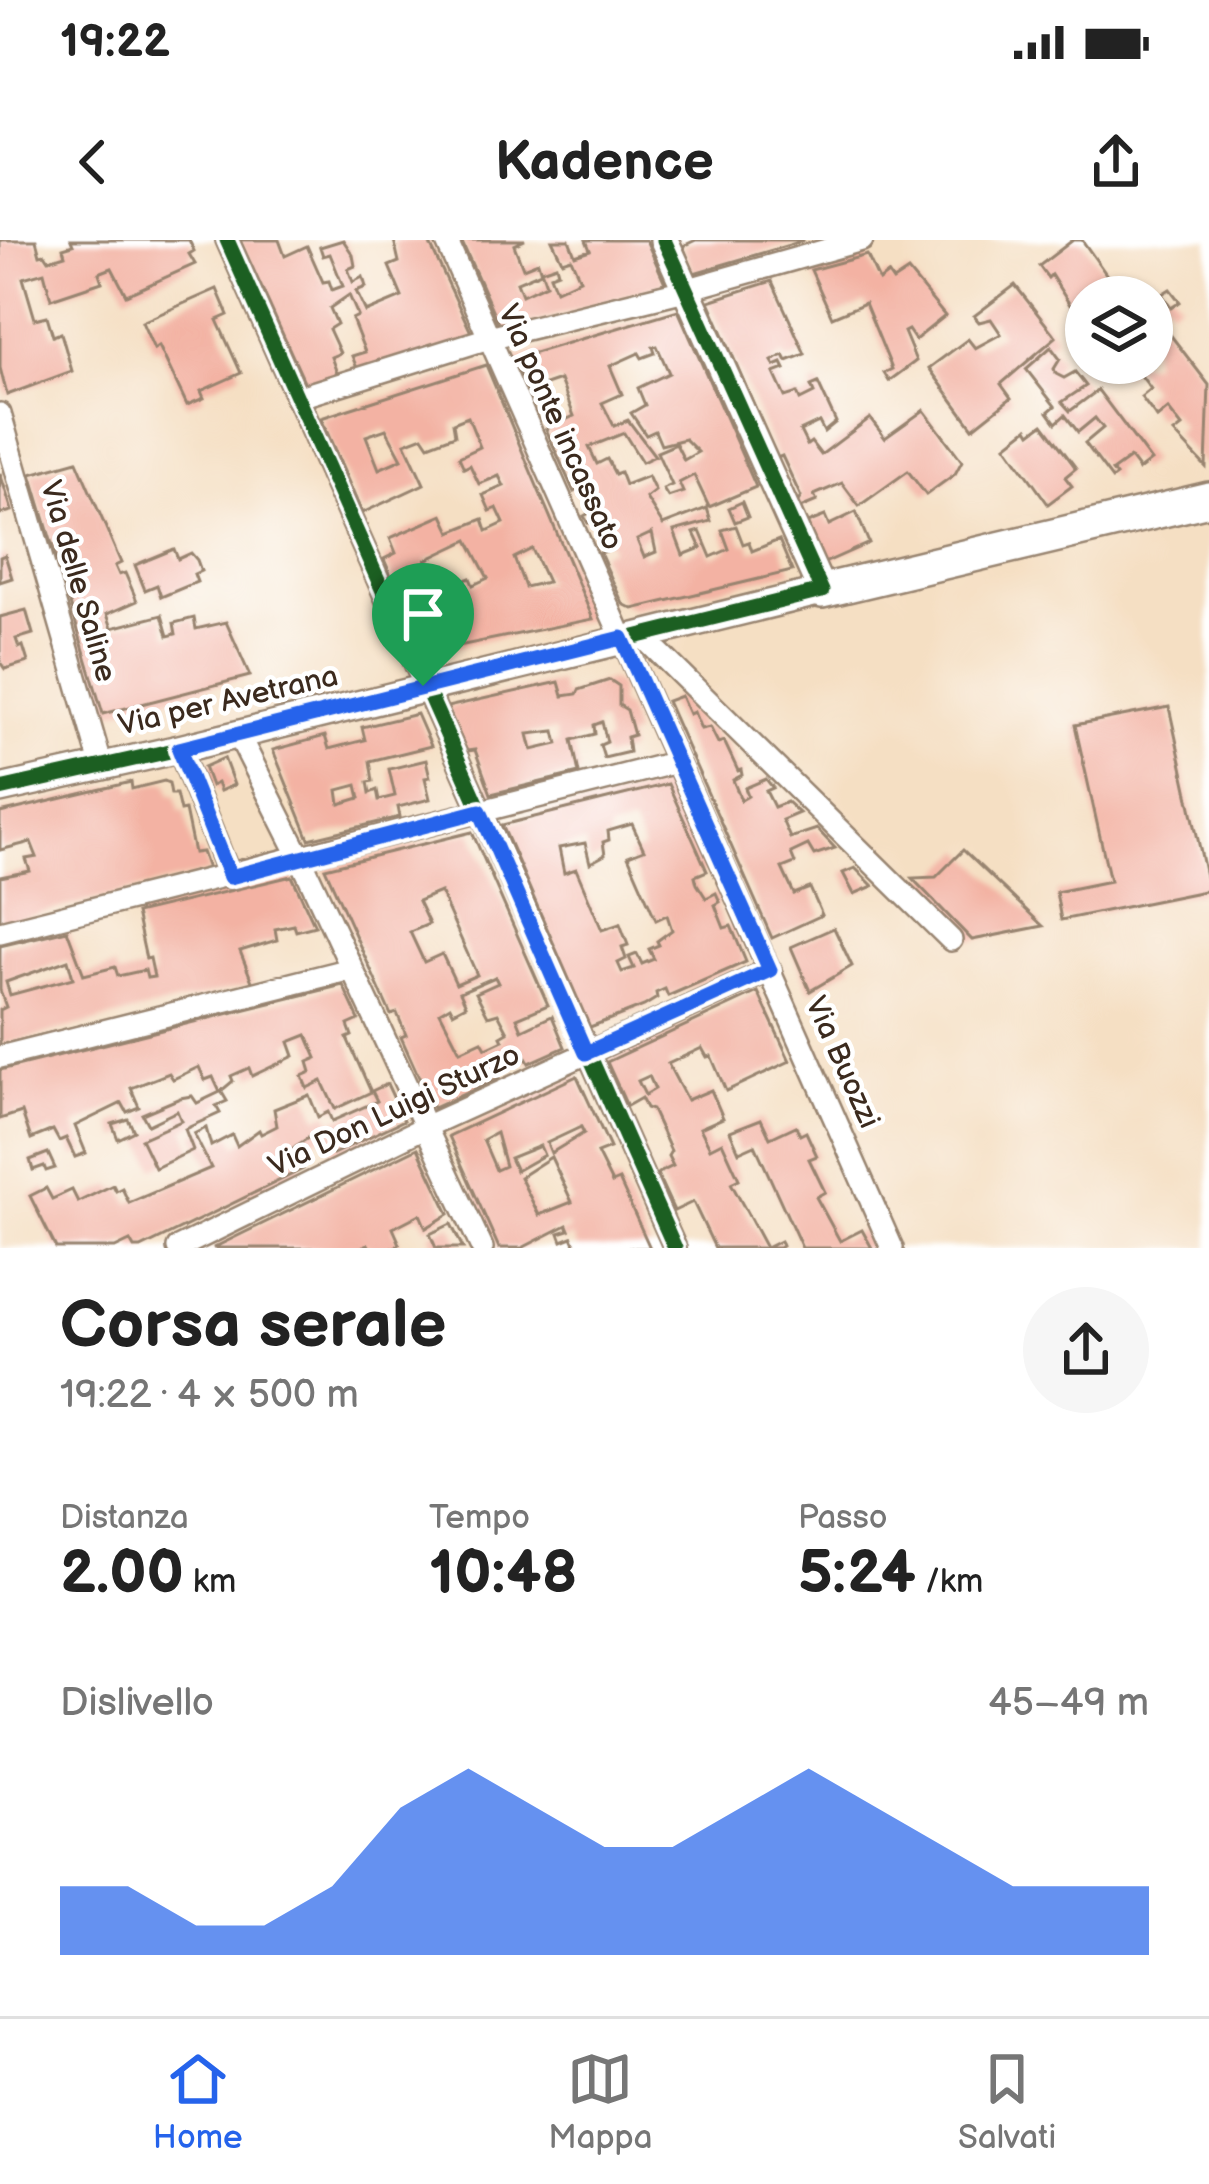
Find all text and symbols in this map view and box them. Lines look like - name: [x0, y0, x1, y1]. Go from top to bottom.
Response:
- text: 19:22: [60, 15, 170, 70]
- icon: back: [60, 129, 126, 195]
- icon: share: [1083, 129, 1149, 195]
- text: Kadence: [495, 130, 714, 195]
- map controls: [1065, 276, 1173, 384]
- button: layers: [1065, 276, 1173, 384]
- street label: Via ponte incassato: [490, 299, 630, 556]
- street label: Via delle Saline: [32, 477, 124, 686]
- pin: [372, 563, 474, 686]
- icon: arrive: [390, 581, 456, 647]
- street label: Via per Avetrana: [115, 658, 342, 744]
- street label: Via Buozzi: [797, 991, 887, 1134]
- street label: Via Don Luigi Sturzo: [263, 1037, 526, 1185]
- text: Corsa serale: [60, 1287, 447, 1366]
- button: share: [1023, 1287, 1149, 1413]
- text: 19:22 · 4 × 500 m: [60, 1372, 359, 1419]
- text: Distanza: [60, 1498, 189, 1538]
- text: Tempo: [429, 1498, 530, 1538]
- text: Passo: [798, 1498, 888, 1538]
- text: 2.00: [60, 1538, 184, 1610]
- text: 10:48: [429, 1538, 577, 1610]
- text: 5:24: [798, 1538, 916, 1610]
- text: km: [184, 1562, 236, 1602]
- text: /km: [916, 1562, 983, 1602]
- text: Dislivello: [60, 1680, 214, 1727]
- text: 45–49 m: [988, 1680, 1149, 1727]
- tab: Home: [153, 2046, 243, 2158]
- tab: Mappa: [548, 2046, 652, 2158]
- tab: Salvati: [958, 2046, 1056, 2158]

